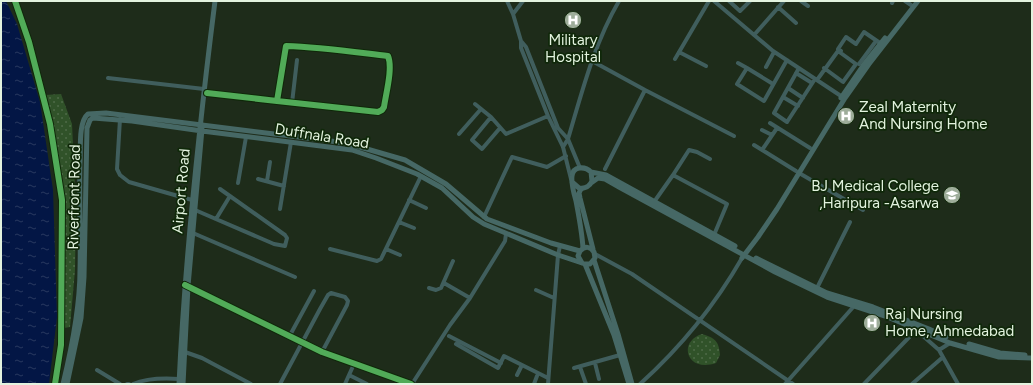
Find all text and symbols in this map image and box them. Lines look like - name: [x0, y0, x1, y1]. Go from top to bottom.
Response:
- hospital icon: Military Hospital: [563, 10, 583, 30]
- place label: Military Hospital: [545, 31, 601, 66]
- place label: Zeal Maternity And Nursing Home: [859, 98, 987, 133]
- hospital icon: Zeal Maternity And Nursing Home: [836, 106, 856, 126]
- street label: Duffnala Road: [274, 120, 370, 152]
- street label: Riverfront Road: [64, 144, 84, 250]
- street label: Airport Road: [168, 148, 194, 234]
- place label: BJ Medical College ,Haripura -Asarwa: [811, 177, 939, 212]
- school or university icon: BJ Medical College ,Haripura -Asarwa: [942, 185, 962, 205]
- place label: Raj Nursing Home, Ahmedabad: [885, 305, 1014, 340]
- hospital icon: Raj Nursing Home, Ahmedabad: [862, 313, 882, 333]

